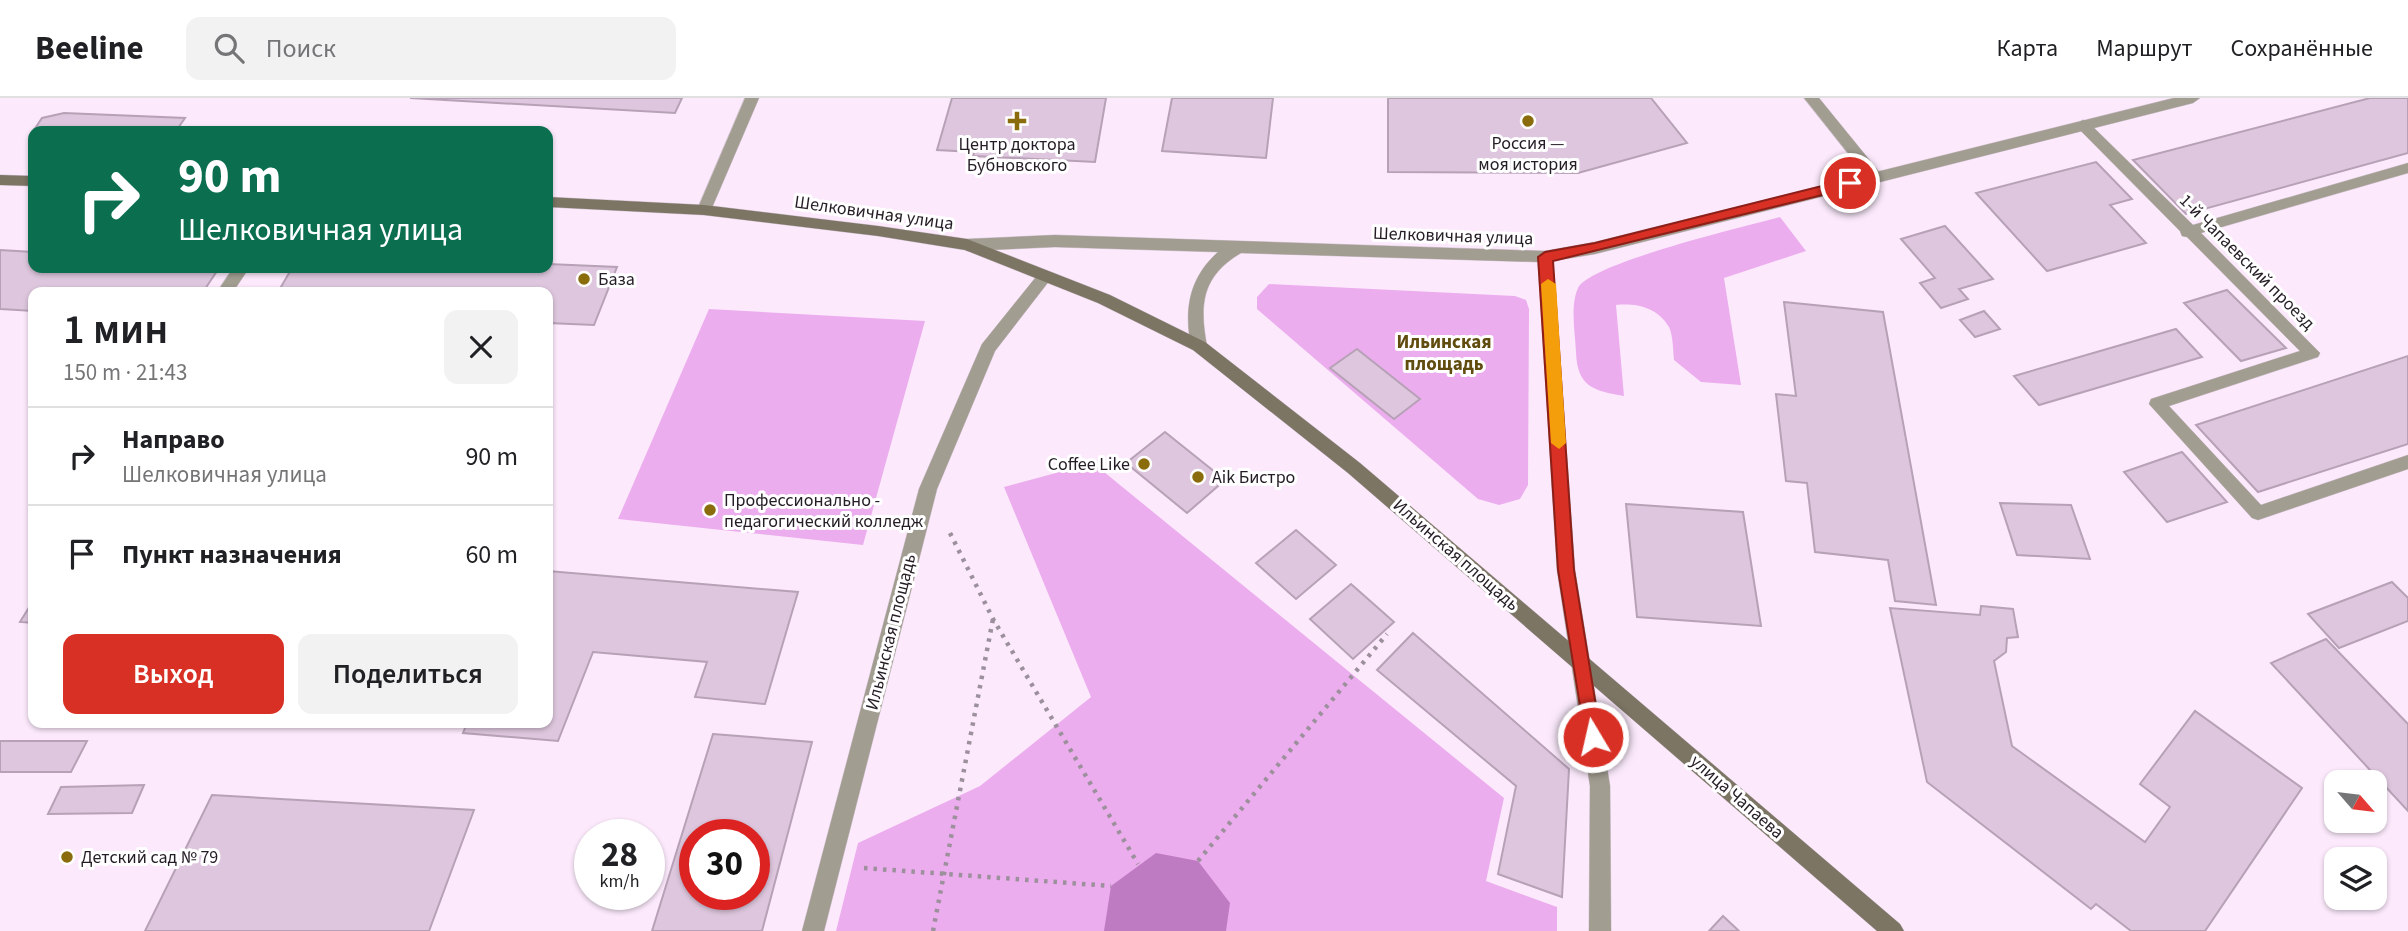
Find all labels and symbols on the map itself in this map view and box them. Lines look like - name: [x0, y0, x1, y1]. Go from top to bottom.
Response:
- marker: Центр доктора Бубновского: [1007, 111, 1027, 131]
- marker: Россия — моя история: [1520, 113, 1536, 129]
- place label: Россия — моя история: [1478, 131, 1578, 177]
- place label: Центр доктора Бубновского: [958, 132, 1076, 178]
- pin: [1820, 153, 1880, 213]
- street label: Шелковичная улица: [793, 189, 955, 237]
- street label: 1-й Чапаевский проезд: [2174, 189, 2321, 336]
- street label: Шелковичная улица: [1372, 221, 1534, 251]
- place label: База: [598, 267, 635, 292]
- marker: База: [576, 271, 592, 287]
- district label: Ильинская площадь: [1396, 329, 1492, 378]
- place label: Coffee Like: [1048, 452, 1130, 477]
- marker: Coffee Like: [1136, 456, 1152, 472]
- place label: Aik Бистро: [1212, 465, 1295, 490]
- marker: Aik Бистро: [1190, 469, 1206, 485]
- place label: Профессионально - педагогический колледж: [724, 488, 924, 534]
- street label: Ильинская площадь: [1387, 493, 1525, 617]
- marker: Профессионально - педагогический колледж: [702, 502, 718, 518]
- street label: Ильинская площадь: [860, 551, 923, 713]
- position arrow: [1556, 700, 1630, 774]
- street label: улица Чапаева: [1685, 749, 1789, 845]
- north arrow: [2324, 770, 2387, 833]
- speed limit sign: 30: [679, 819, 770, 910]
- place label: Детский сад № 79: [81, 845, 218, 870]
- marker: Детский сад № 79: [59, 849, 75, 865]

